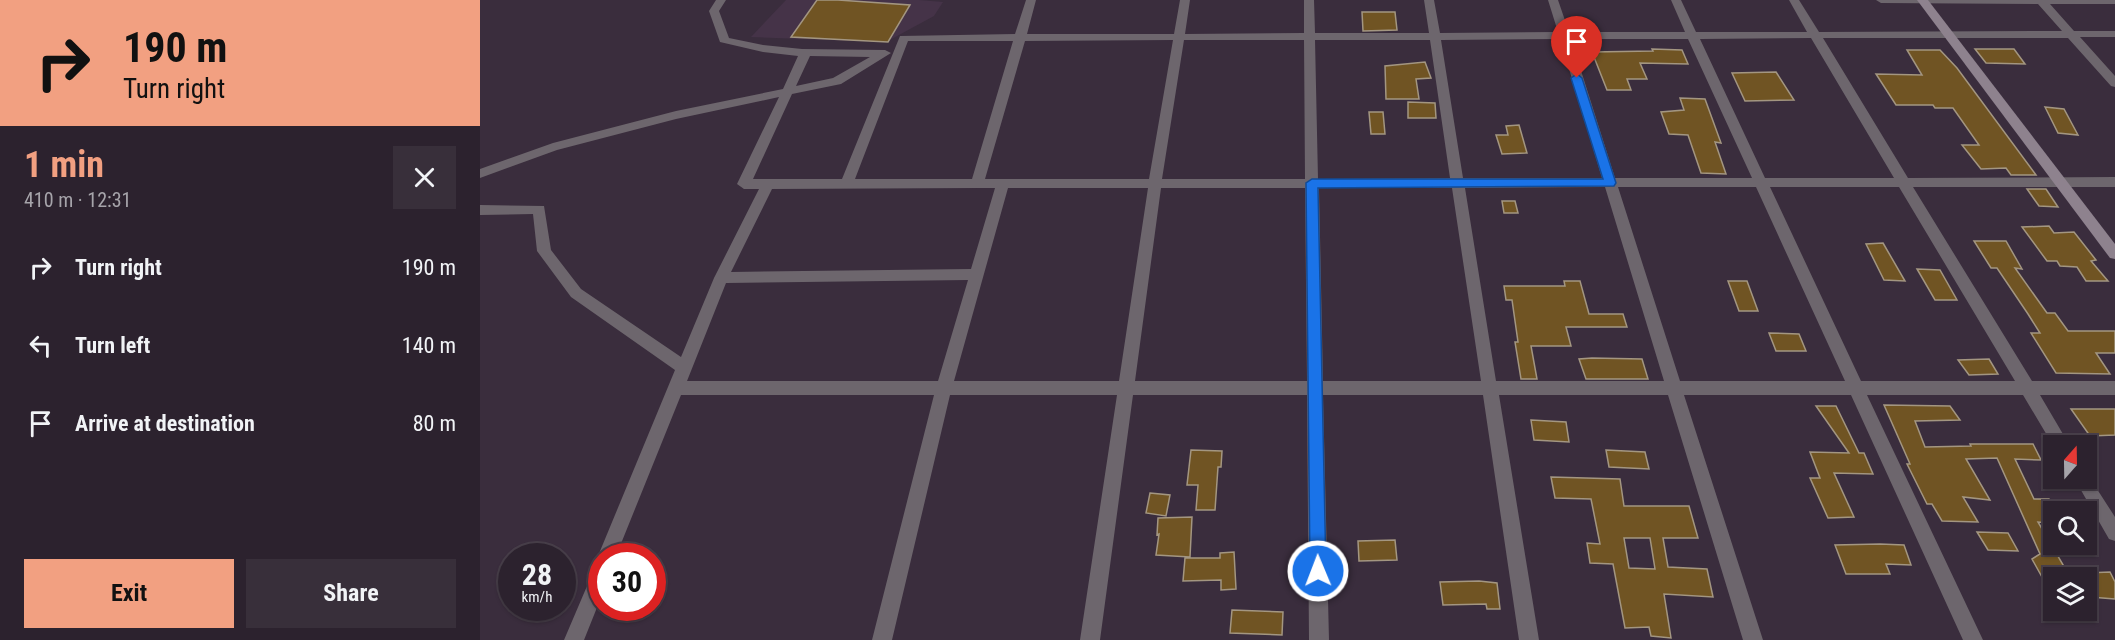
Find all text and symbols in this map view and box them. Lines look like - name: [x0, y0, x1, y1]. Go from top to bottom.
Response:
- pin: [1551, 16, 1602, 78]
- text: 190 m: [123, 23, 228, 72]
- icon: right: [24, 24, 102, 102]
- icon: arrive: [1560, 25, 1593, 58]
- text: Turn right: [123, 73, 225, 105]
- text: 1 min: [24, 144, 104, 186]
- button: close: [393, 146, 456, 209]
- text: 410 m · 12:31: [24, 188, 131, 212]
- icon: right: [24, 251, 57, 284]
- text: Turn right: [75, 255, 162, 280]
- text: 190 m: [402, 255, 456, 280]
- icon: left: [24, 329, 57, 362]
- text: Turn left: [75, 333, 150, 358]
- text: 140 m: [402, 333, 456, 358]
- icon: arrive: [24, 407, 57, 440]
- text: Arrive at destination: [75, 411, 255, 436]
- text: 80 m: [413, 411, 456, 436]
- north arrow: [2043, 435, 2097, 489]
- map controls: [2043, 435, 2097, 621]
- button: search: [2043, 501, 2097, 555]
- position arrow: [1286, 539, 1350, 603]
- speed limit sign: 30: [588, 543, 666, 621]
- text: 28: [522, 557, 552, 592]
- button: Exit: [24, 559, 234, 628]
- button: Share: [246, 559, 456, 628]
- button: layers: [2043, 567, 2097, 621]
- text: km/h: [522, 588, 552, 606]

